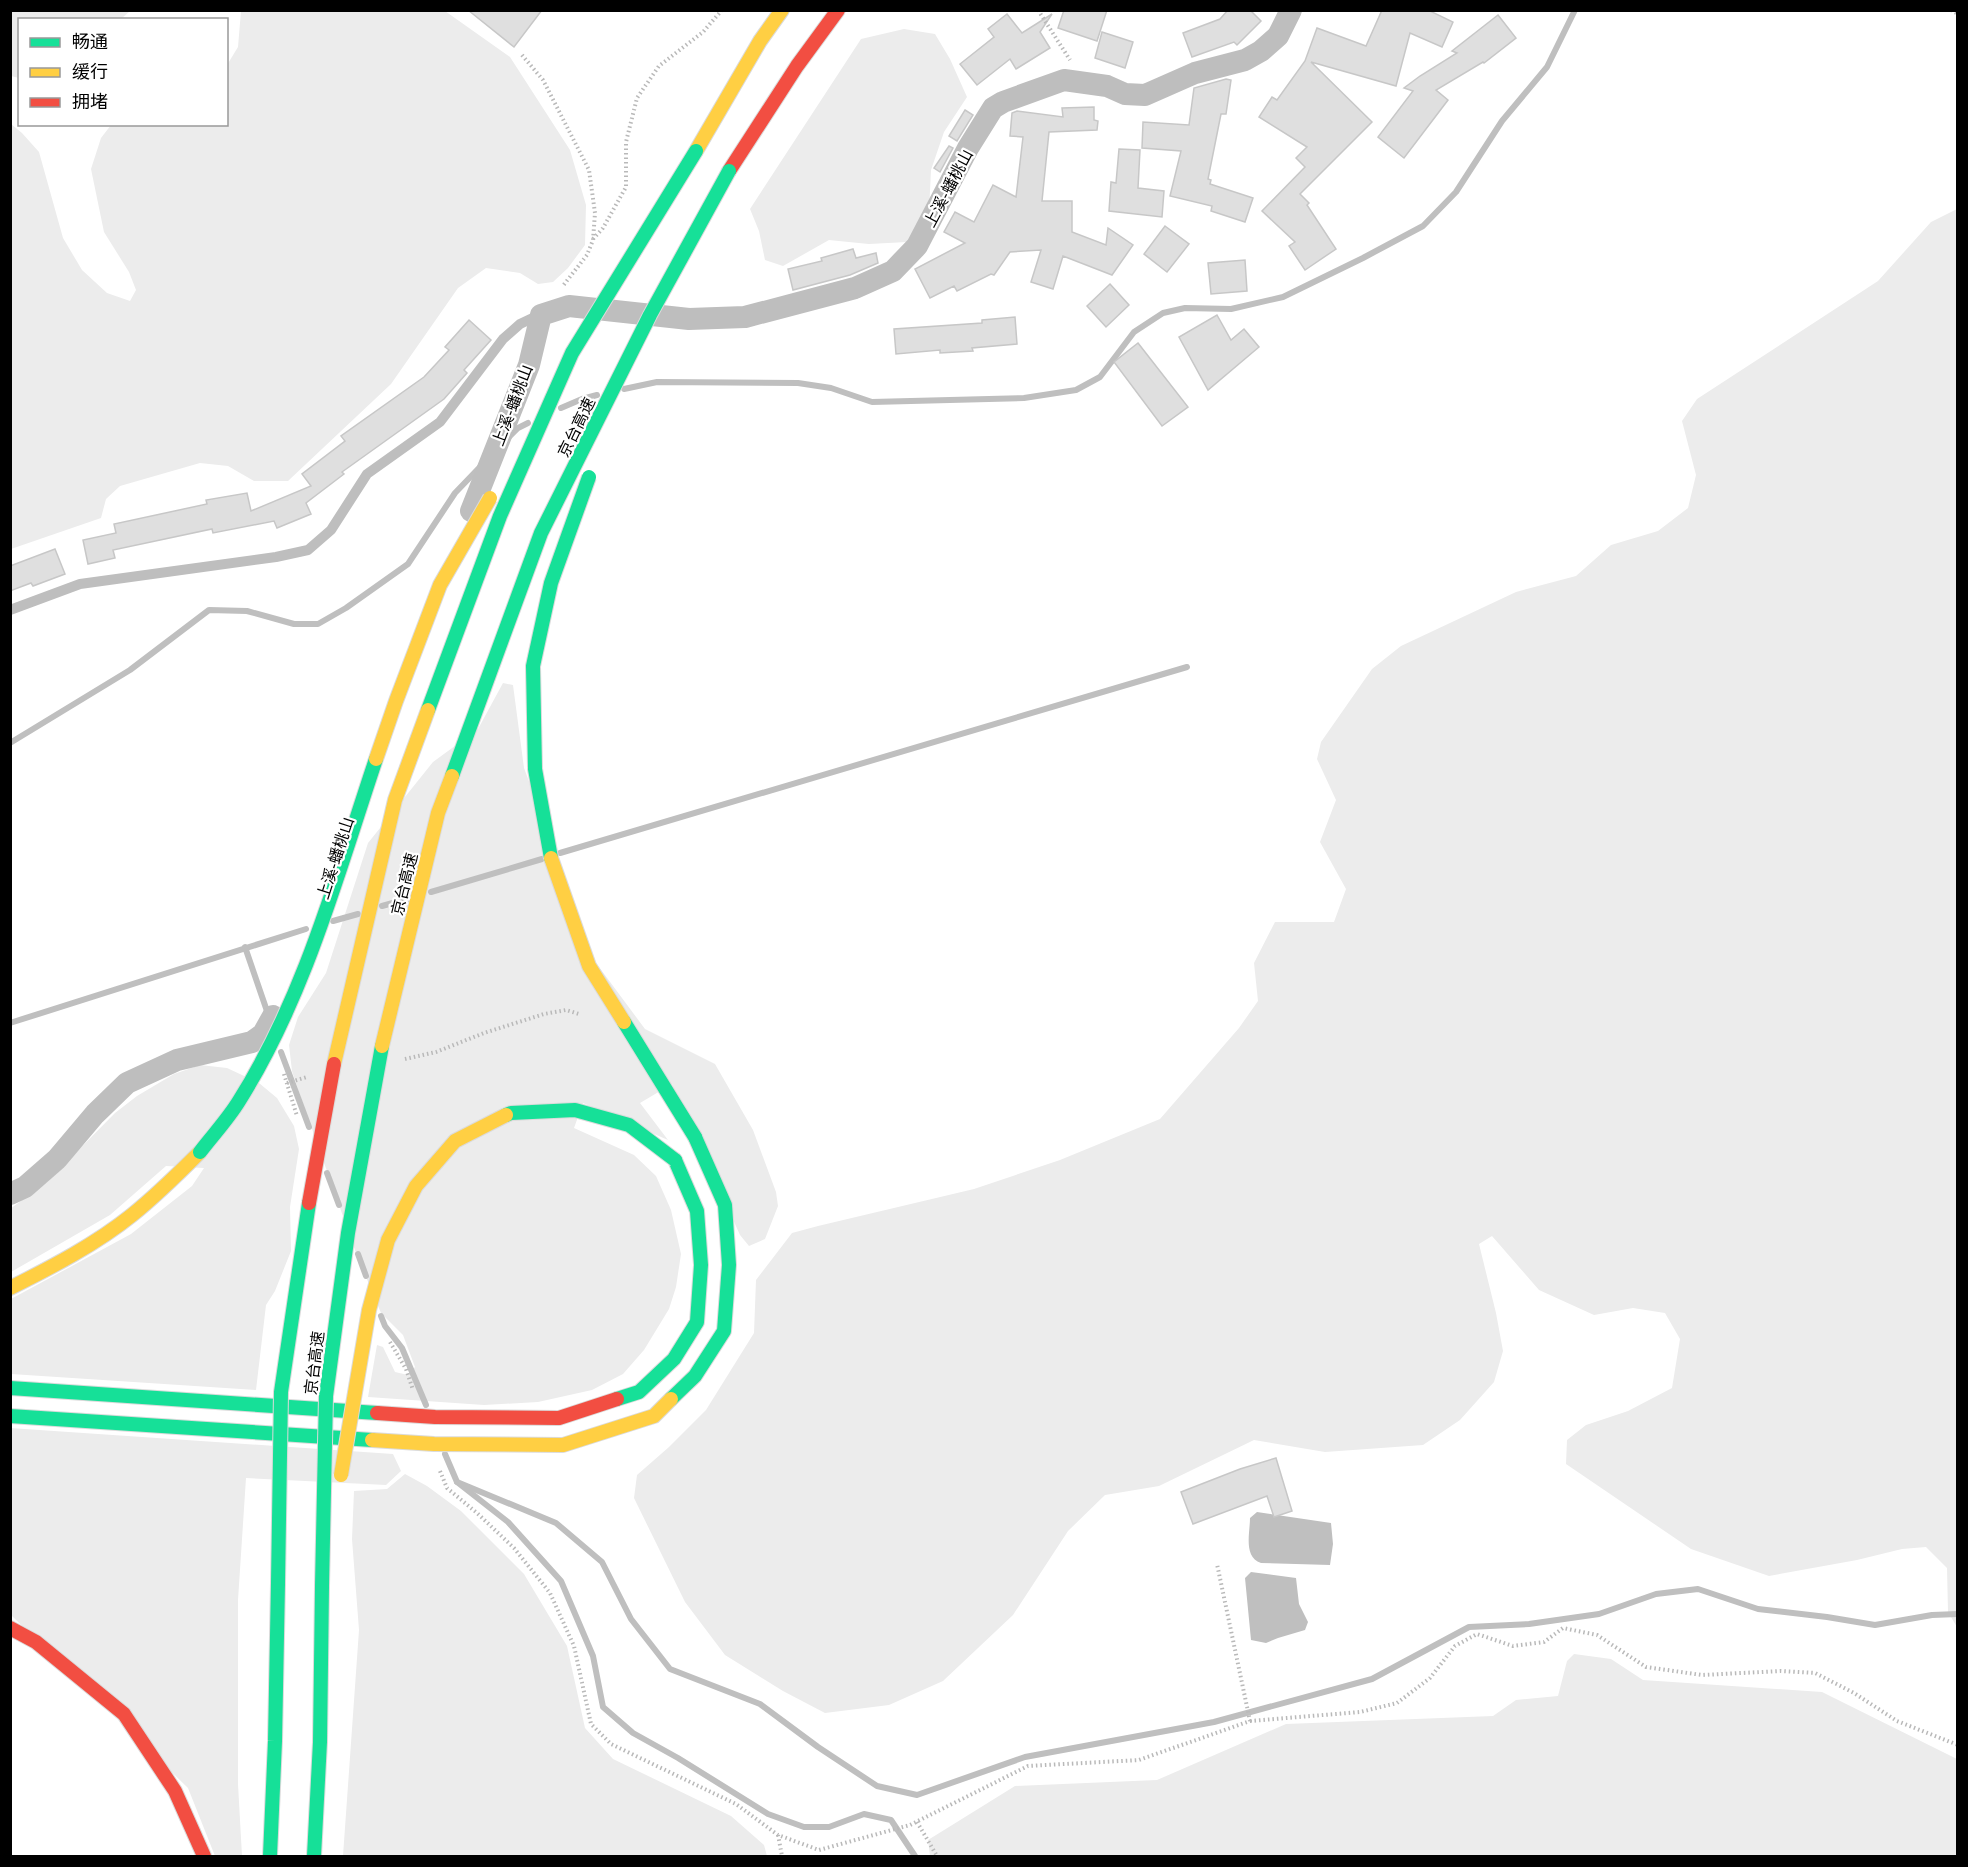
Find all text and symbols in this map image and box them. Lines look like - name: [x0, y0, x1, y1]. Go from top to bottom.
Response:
- legend: [18, 18, 228, 126]
- text: 畅通: [72, 29, 108, 53]
- text: 缓行: [72, 59, 108, 83]
- text: 拥堵: [72, 89, 108, 113]
- street label: 上溪-蟠桃山: [918, 145, 978, 231]
- street label: 上溪-蟠桃山: [486, 361, 538, 449]
- street label: 京台高速: [552, 393, 600, 461]
- street label: 上溪-蟠桃山: [311, 814, 359, 902]
- street label: 京台高速: [386, 850, 422, 918]
- street label: 京台高速: [299, 1330, 329, 1396]

